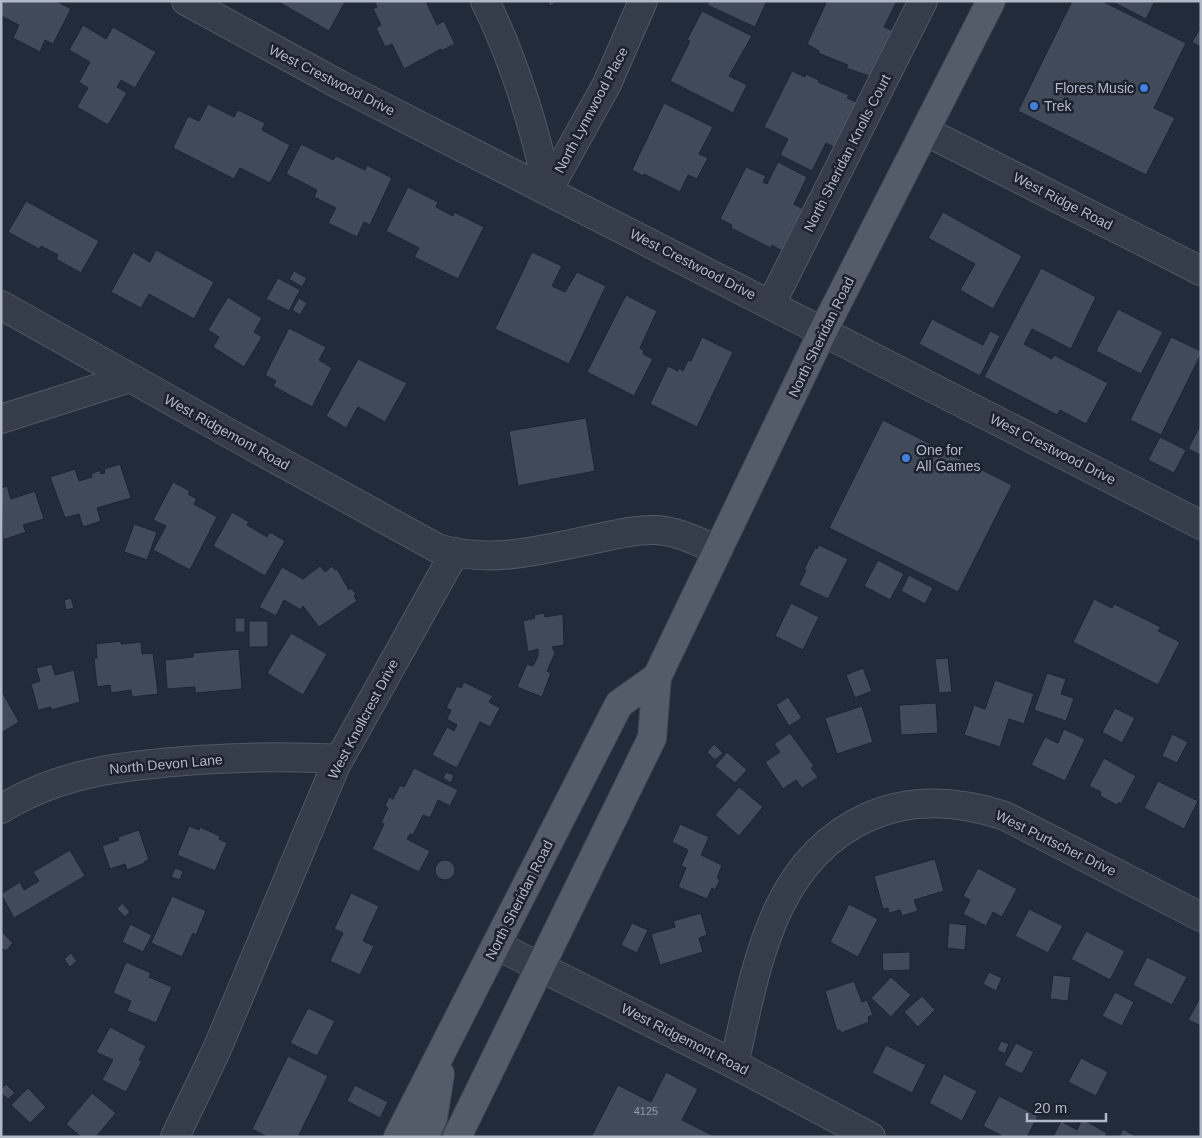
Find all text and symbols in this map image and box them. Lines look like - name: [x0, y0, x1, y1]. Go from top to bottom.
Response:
- street label: West Crestwood Drive: [266, 41, 398, 119]
- street label: North Lynnwood Place: [551, 44, 631, 176]
- street label: North Sheridan Knolls Court: [800, 72, 894, 234]
- place label: Flores Music: [1055, 80, 1134, 96]
- marker: Flores Music: [1138, 82, 1150, 94]
- place label: Trek: [1044, 98, 1072, 114]
- marker: Trek: [1028, 100, 1040, 112]
- street label: West Ridge Road: [1011, 169, 1115, 233]
- street label: West Crestwood Drive: [627, 225, 759, 303]
- street label: North Sheridan Road: [785, 274, 857, 400]
- street label: West Ridgemont Road: [162, 391, 292, 473]
- street label: West Crestwood Drive: [987, 410, 1119, 488]
- place label: One for All Games: [916, 442, 981, 474]
- marker: One for All Games: [900, 452, 912, 464]
- street label: West Knollcrest Drive: [325, 656, 402, 782]
- street label: North Devon Lane: [109, 751, 224, 777]
- street label: West Purtscher Drive: [993, 807, 1119, 879]
- street label: North Sheridan Road: [482, 838, 556, 962]
- street label: West Ridgemont Road: [619, 1000, 751, 1078]
- scale bar: [1027, 1090, 1106, 1122]
- text: 20 m: [1034, 1099, 1067, 1116]
- house number: 4125: [634, 1105, 658, 1117]

